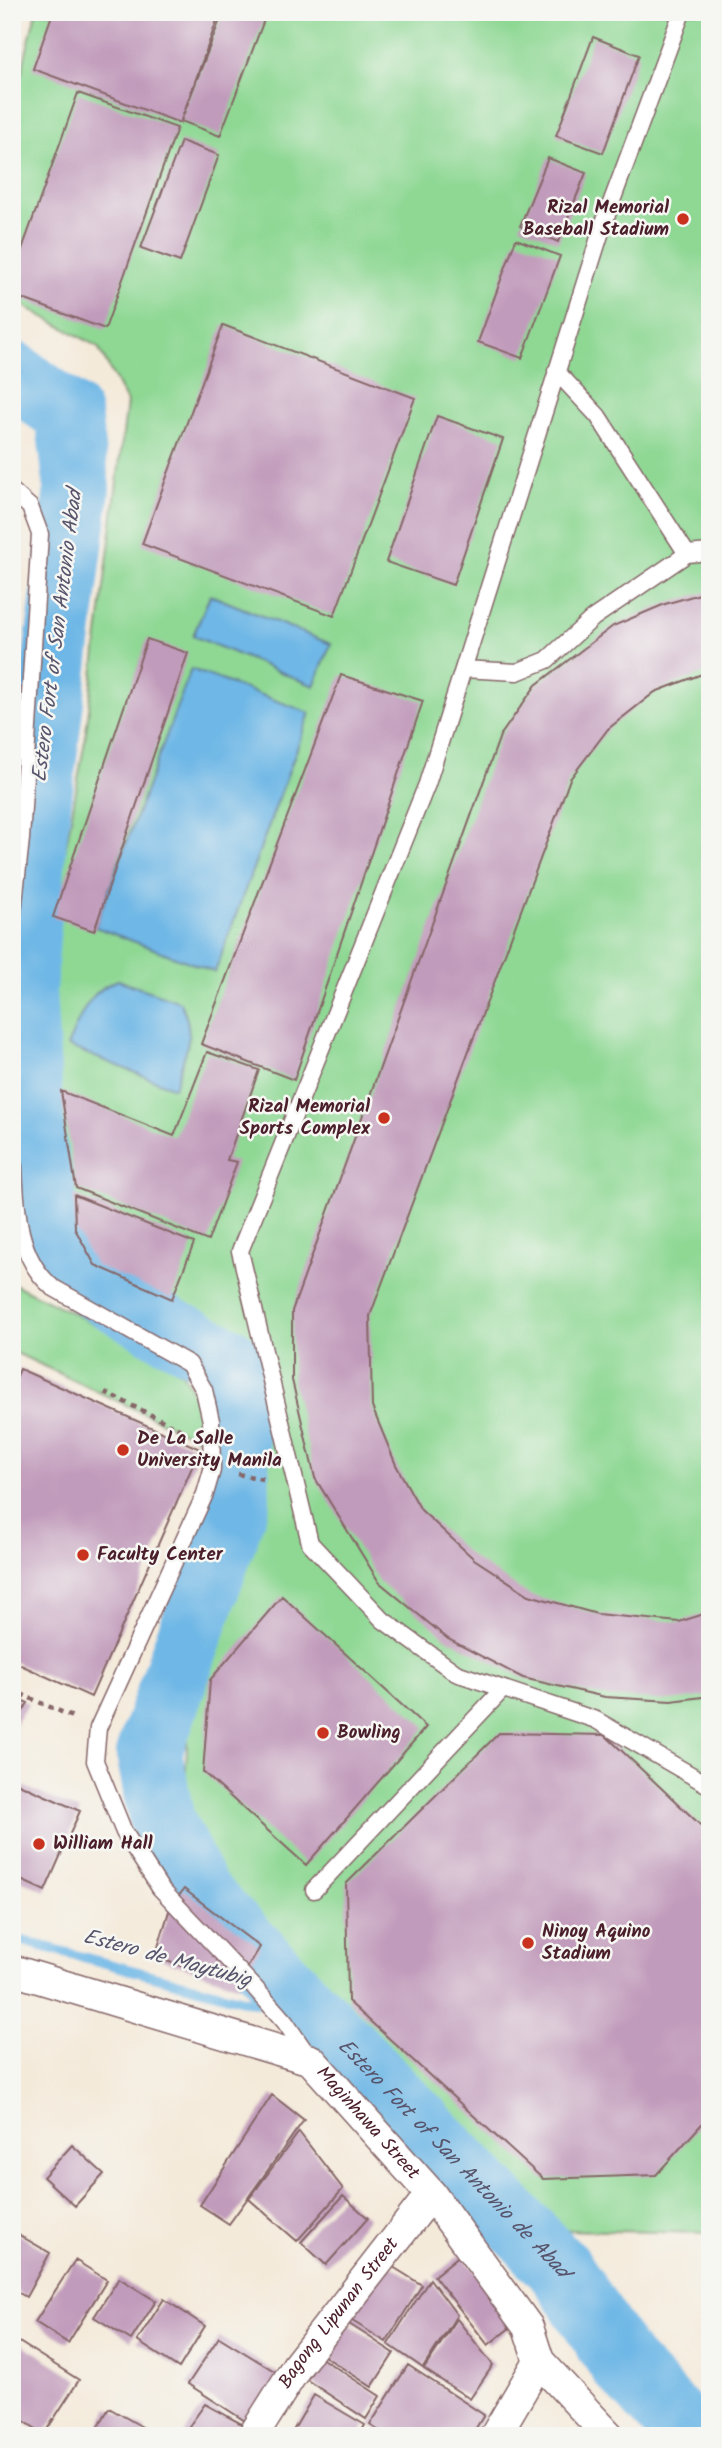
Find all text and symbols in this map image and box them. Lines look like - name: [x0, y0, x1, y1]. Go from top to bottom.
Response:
- place label: Rizal Memorial Baseball Stadium: [523, 193, 670, 245]
- marker: Rizal Memorial Baseball Stadium: [675, 211, 691, 227]
- water label: Estero Fort of San Antonio Abad: [24, 484, 93, 784]
- place label: Rizal Memorial Sports Complex: [239, 1092, 371, 1144]
- marker: Rizal Memorial Sports Complex: [376, 1110, 392, 1126]
- place label: De La Salle University Manila: [137, 1424, 282, 1476]
- marker: De La Salle University Manila: [115, 1442, 131, 1458]
- place label: Faculty Center: [97, 1540, 224, 1570]
- marker: Faculty Center: [75, 1547, 91, 1563]
- place label: Bowling: [337, 1718, 401, 1748]
- marker: Bowling: [315, 1725, 331, 1741]
- place label: William Hall: [53, 1829, 154, 1859]
- marker: William Hall: [31, 1836, 47, 1852]
- place label: Ninoy Aquino Stadium: [542, 1917, 651, 1969]
- water label: Estero de Maytubig: [79, 1921, 256, 1998]
- marker: Ninoy Aquino Stadium: [520, 1935, 536, 1951]
- water label: Estero Fort of San Antonio de Abad: [330, 2031, 581, 2288]
- street label: Maginhawa Street: [308, 2059, 427, 2187]
- street label: Bagong Lipunan Street: [271, 2231, 407, 2395]

